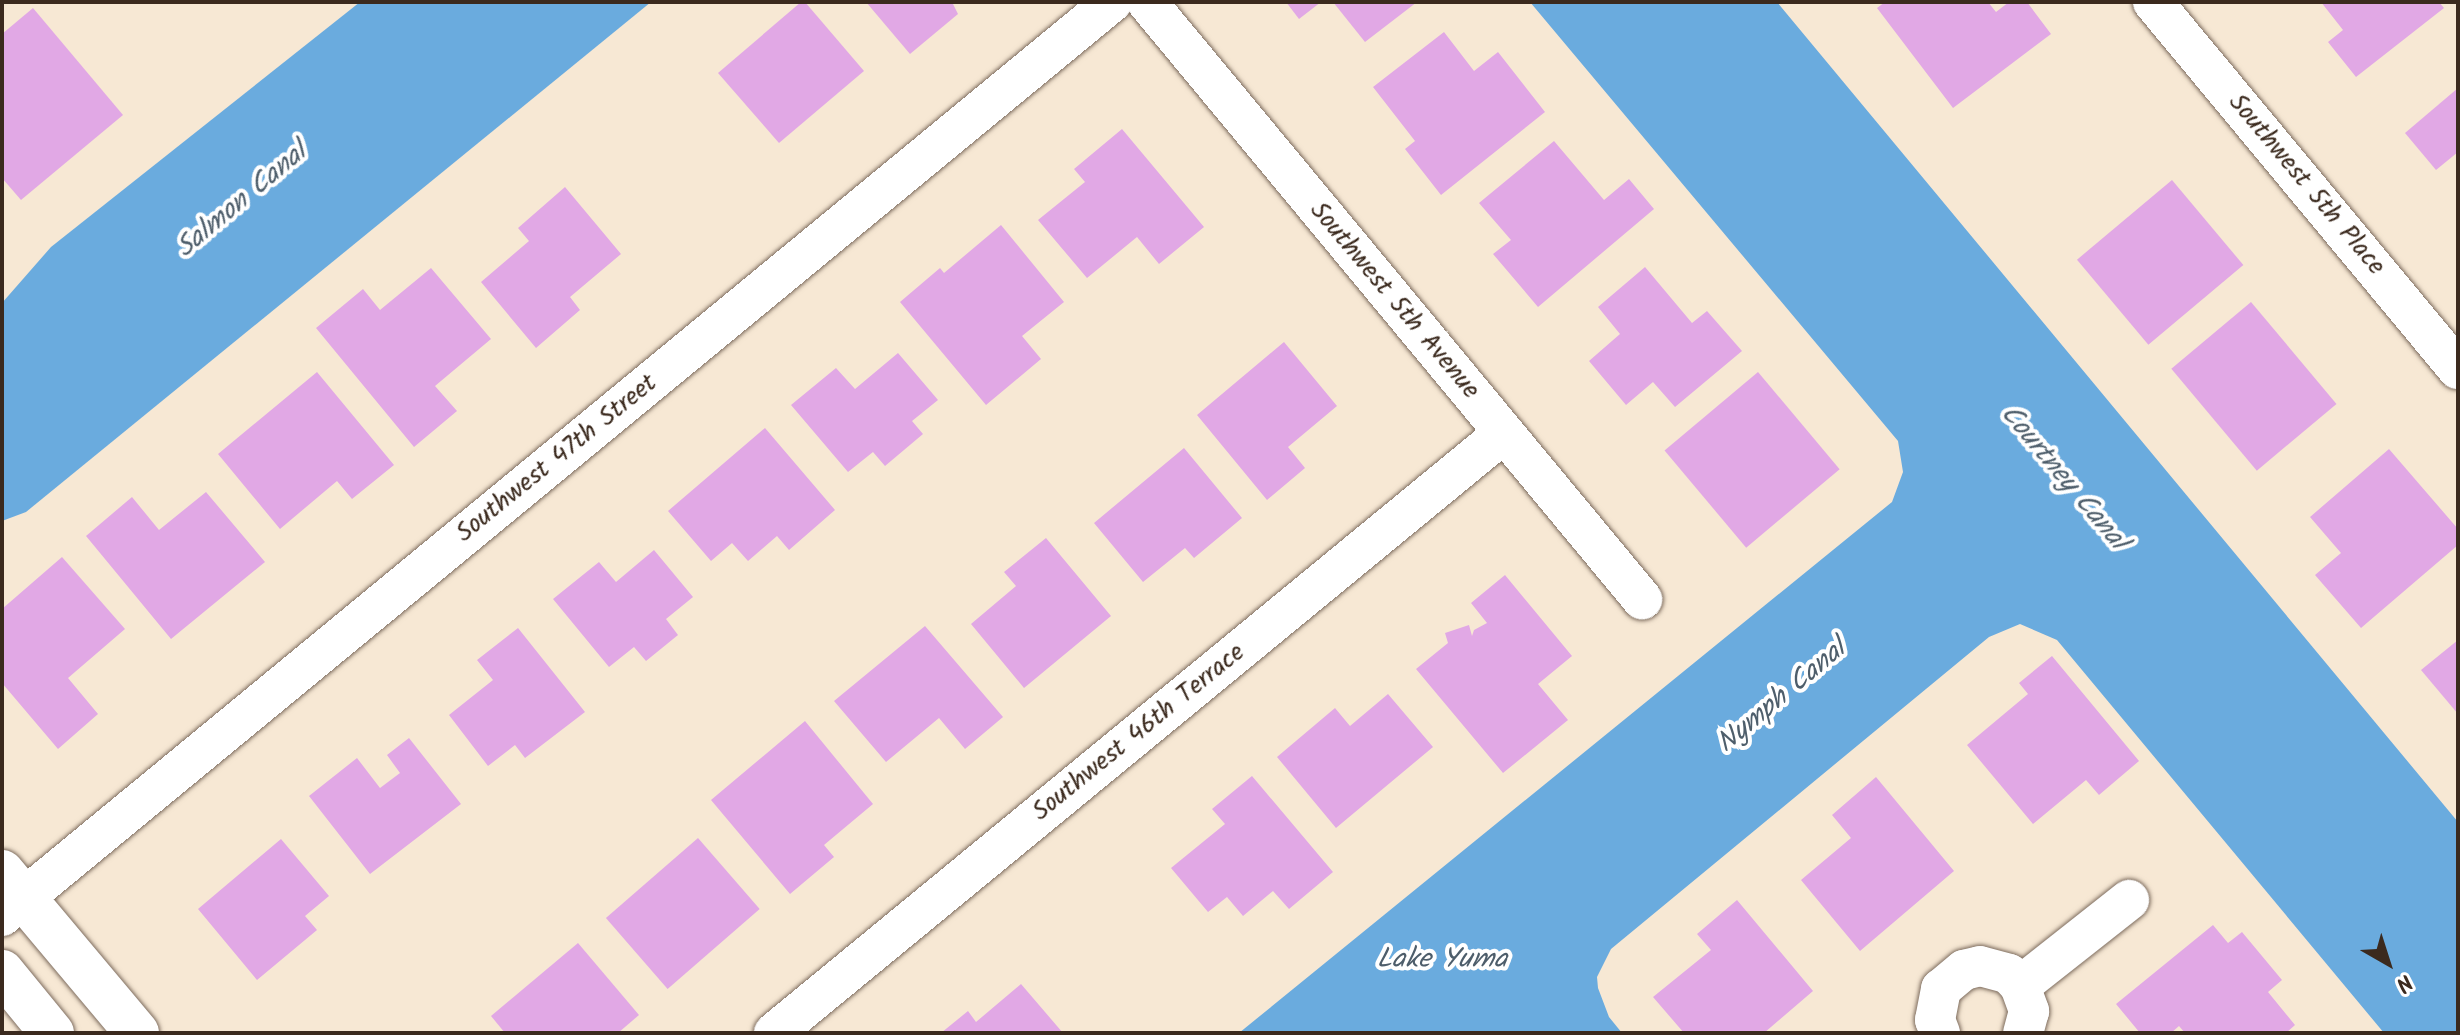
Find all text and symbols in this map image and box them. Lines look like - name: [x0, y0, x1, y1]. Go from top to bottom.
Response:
- street label: Southwest 5th Place: [2221, 88, 2391, 282]
- water label: Salmon Canal: [170, 136, 314, 266]
- street label: Southwest 5th Avenue: [1302, 196, 1486, 406]
- street label: Southwest 47th Street: [450, 368, 664, 550]
- water label: Courtney Canal: [1992, 398, 2134, 558]
- water label: Nymph Canal: [1710, 633, 1854, 761]
- street label: Southwest 46th Terrace: [1026, 638, 1252, 828]
- north arrow: [2348, 923, 2428, 1003]
- water label: Lake Yuma: [1377, 943, 1507, 977]
- text: N: [2387, 964, 2420, 1000]

